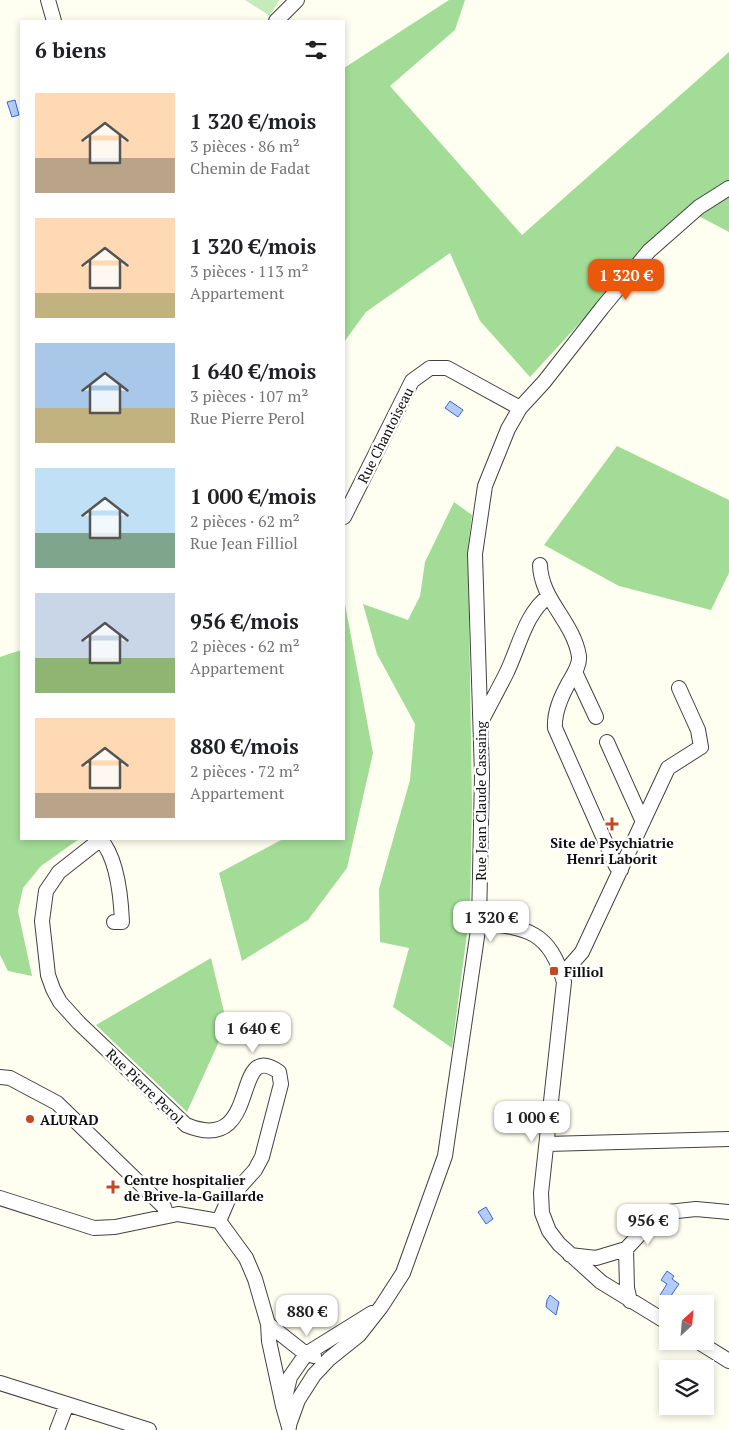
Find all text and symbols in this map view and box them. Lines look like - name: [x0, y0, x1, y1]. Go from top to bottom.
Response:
- text: 6 biens: [35, 36, 106, 64]
- icon: filters: [302, 36, 330, 64]
- text: 1 320 €/mois: [190, 107, 316, 135]
- icon: home: [75, 113, 135, 173]
- text: 3 pièces · 86 m²: [190, 135, 300, 157]
- text: Chemin de Fadat: [190, 157, 310, 179]
- text: 1 320 €/mois: [190, 232, 316, 260]
- icon: home: [75, 238, 135, 298]
- pin: 1 320 €: [580, 258, 672, 301]
- text: 3 pièces · 113 m²: [190, 260, 308, 282]
- text: 1 320 €: [599, 264, 653, 286]
- text: Appartement: [190, 282, 285, 304]
- text: 1 640 €/mois: [190, 357, 316, 385]
- icon: home: [75, 363, 135, 423]
- street label: Rue Chantoiseau: [353, 384, 417, 486]
- text: 3 pièces · 107 m²: [190, 385, 308, 407]
- text: Rue Pierre Perol: [190, 407, 305, 429]
- text: 1 000 €/mois: [190, 482, 316, 510]
- icon: home: [75, 488, 135, 548]
- text: 2 pièces · 62 m²: [190, 510, 300, 532]
- text: Rue Jean Filliol: [190, 532, 298, 554]
- text: 956 €/mois: [190, 607, 299, 635]
- icon: home: [75, 613, 135, 673]
- text: 2 pièces · 62 m²: [190, 635, 300, 657]
- text: Appartement: [190, 657, 285, 679]
- street label: Rue Jean Claude Cassaing: [471, 721, 490, 881]
- text: 880 €/mois: [190, 732, 299, 760]
- icon: home: [75, 738, 135, 798]
- text: 2 pièces · 72 m²: [190, 760, 300, 782]
- text: Appartement: [190, 782, 285, 804]
- marker: Site de Psychiatrie Henri Laborit: [605, 817, 619, 831]
- place label: Site de Psychiatrie Henri Laborit: [550, 833, 674, 868]
- pin: 1 320 €: [445, 900, 537, 943]
- text: 1 320 €: [464, 906, 518, 928]
- place label: Filliol: [564, 962, 604, 981]
- marker: Filliol: [548, 965, 560, 977]
- pin: 1 640 €: [207, 1012, 299, 1054]
- text: 1 640 €: [226, 1017, 280, 1039]
- street label: Rue Pierre Perol: [102, 1044, 188, 1128]
- pin: 1 000 €: [486, 1100, 578, 1143]
- text: 1 000 €: [505, 1106, 559, 1128]
- place label: ALURAD: [40, 1110, 99, 1129]
- marker: ALURAD: [24, 1113, 36, 1125]
- place label: Centre hospitalier de Brive-la-Gaillarde: [124, 1170, 264, 1205]
- marker: Centre hospitalier de Brive-la-Gaillarde: [106, 1180, 120, 1194]
- pin: 956 €: [613, 1204, 683, 1246]
- text: 956 €: [628, 1209, 668, 1231]
- pin: 880 €: [272, 1294, 342, 1337]
- north arrow: [659, 1295, 714, 1350]
- map controls: [659, 1295, 714, 1415]
- text: 880 €: [287, 1300, 327, 1322]
- button: layers: [659, 1360, 714, 1415]

